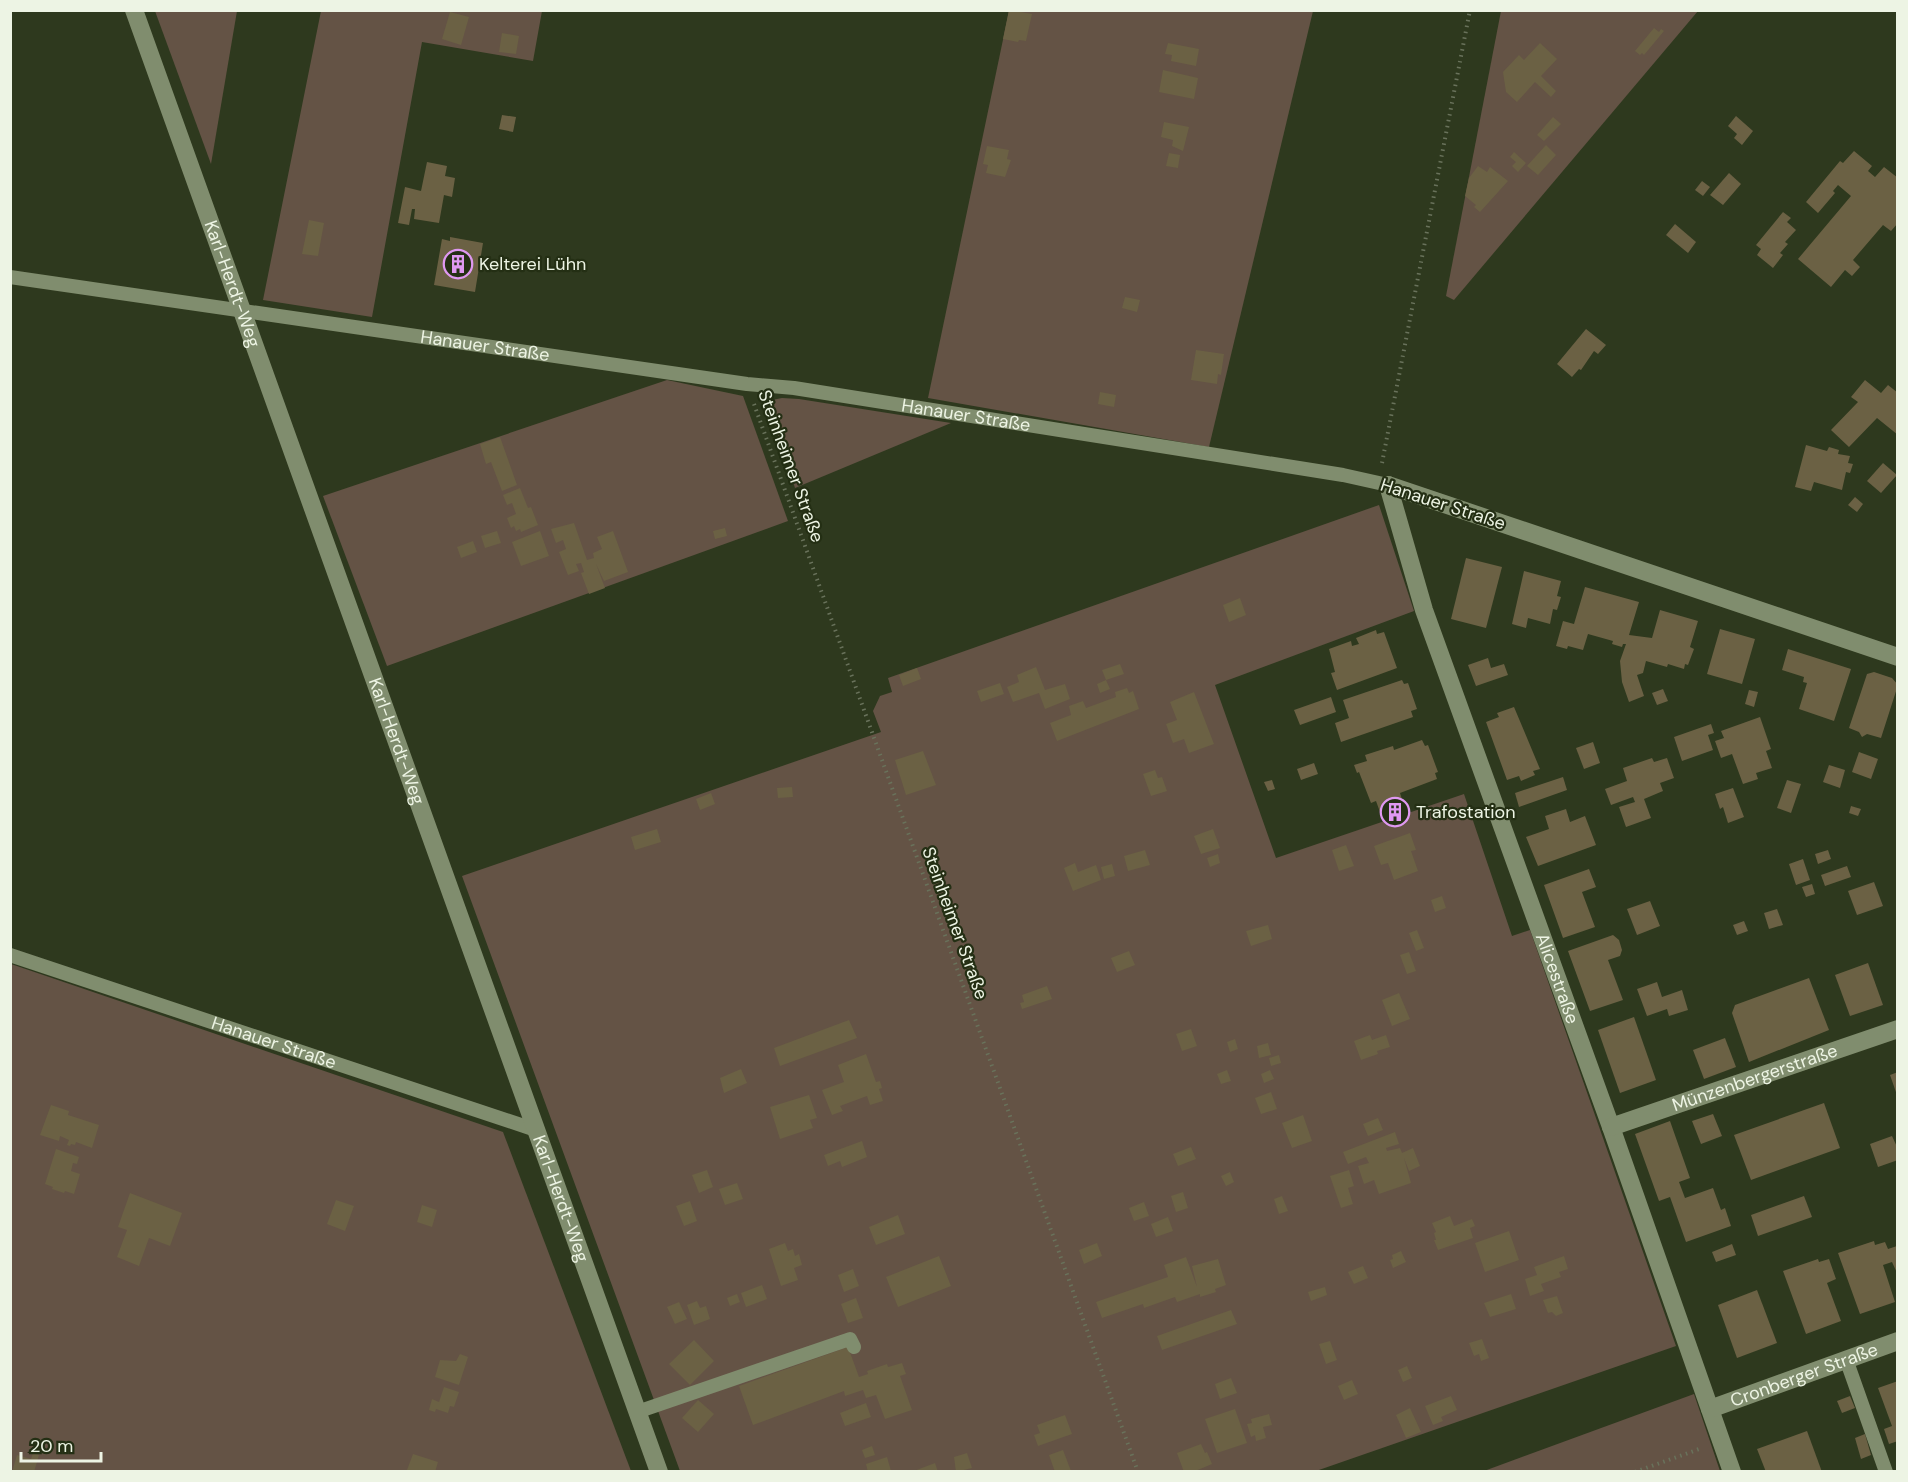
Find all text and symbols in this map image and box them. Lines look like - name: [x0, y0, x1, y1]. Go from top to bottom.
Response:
- street label: Karl-Herdt-Weg: [199, 217, 266, 351]
- building icon: Kelterei Lühn: [442, 248, 474, 280]
- place label: Kelterei Lühn: [479, 252, 586, 276]
- street label: Hanauer Straße: [419, 325, 551, 367]
- street label: Steinheimer Straße: [752, 386, 830, 546]
- street label: Hanauer Straße: [900, 393, 1032, 437]
- street label: Hanauer Straße: [1377, 473, 1509, 535]
- street label: Karl-Herdt-Weg: [363, 674, 430, 808]
- building icon: Trafostation: [1379, 796, 1411, 828]
- place label: Trafostation: [1416, 800, 1516, 824]
- street label: Steinheimer Straße: [916, 843, 994, 1003]
- street label: Alicestraße: [1530, 930, 1585, 1027]
- street label: Hanauer Straße: [208, 1011, 339, 1075]
- street label: Münzenbergerstraße: [1669, 1039, 1841, 1117]
- street label: Karl-Herdt-Weg: [527, 1132, 595, 1265]
- street label: Cronberger Straße: [1727, 1337, 1881, 1413]
- scale bar: [21, 1425, 100, 1463]
- text: 20 m: [30, 1434, 73, 1458]

